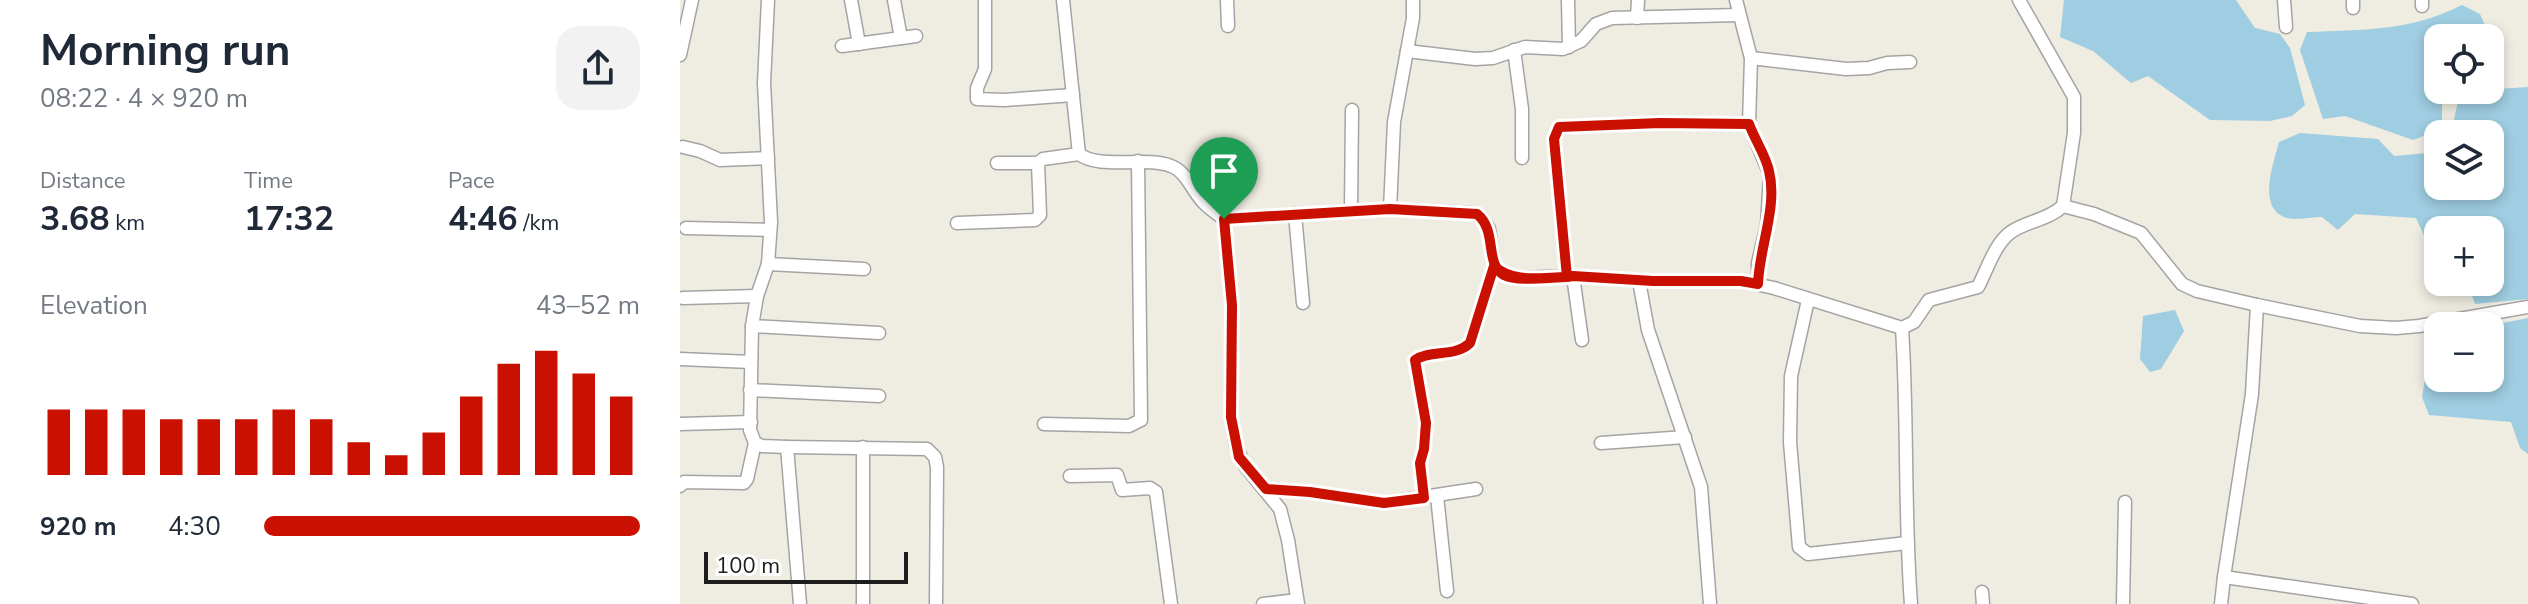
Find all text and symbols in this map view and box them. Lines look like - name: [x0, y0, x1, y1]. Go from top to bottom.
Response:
- text: Morning run: [40, 21, 290, 81]
- map controls: [2424, 24, 2504, 392]
- button: locate: [2424, 24, 2504, 104]
- button: share: [556, 26, 640, 110]
- text: 08:22 · 4 × 920 m: [40, 81, 248, 116]
- button: layers: [2424, 120, 2504, 200]
- pin: [1190, 137, 1258, 219]
- icon: arrive: [1202, 149, 1246, 193]
- text: Distance: [40, 166, 125, 196]
- text: Time: [244, 166, 293, 196]
- text: Pace: [448, 166, 495, 196]
- text: 3.68: [40, 196, 110, 242]
- text: 17:32: [244, 196, 334, 242]
- text: 4:46: [448, 196, 518, 242]
- text: km: [110, 208, 145, 238]
- text: /km: [518, 208, 559, 238]
- button: +: [2424, 216, 2504, 296]
- text: Elevation: [40, 288, 148, 323]
- text: 43–52 m: [536, 288, 640, 323]
- button: −: [2424, 312, 2504, 392]
- text: 920 m: [40, 509, 117, 544]
- text: 4:30: [168, 509, 221, 544]
- scale bar: [704, 548, 908, 584]
- text: 100 m: [716, 551, 780, 581]

